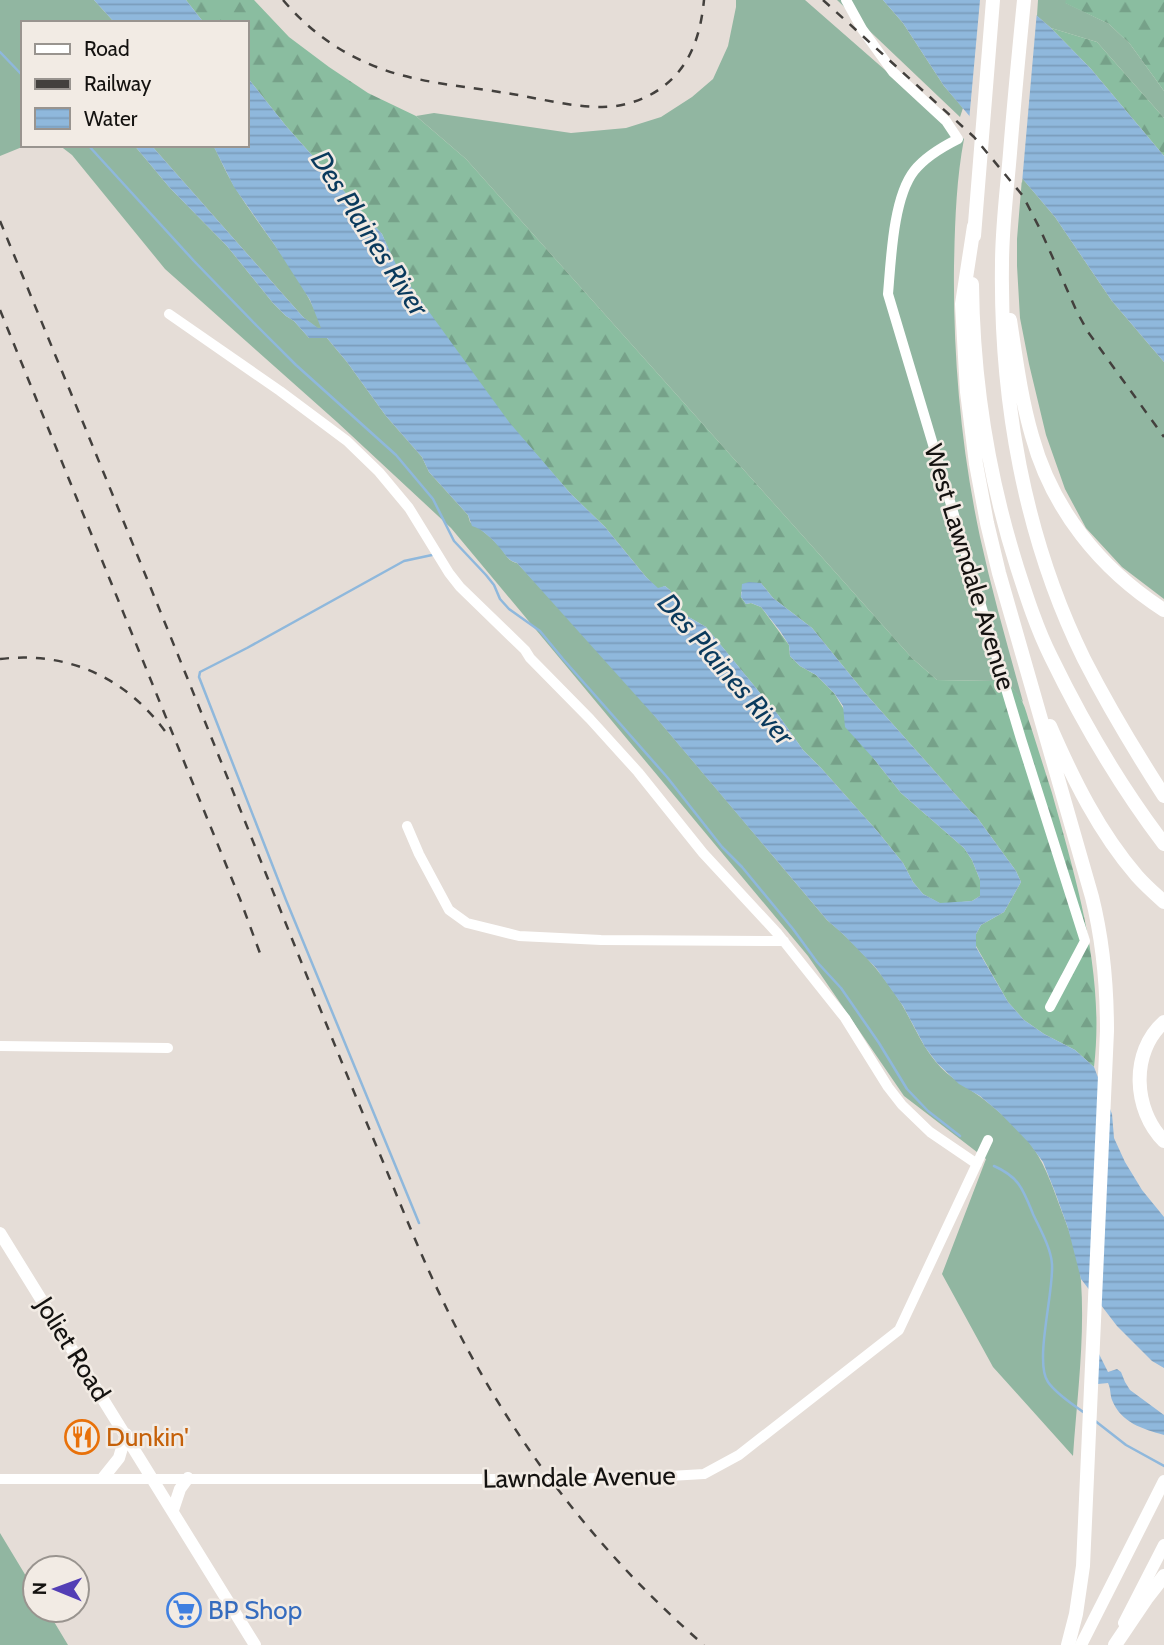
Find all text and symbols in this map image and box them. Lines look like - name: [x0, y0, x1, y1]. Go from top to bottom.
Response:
- legend: [21, 21, 248, 147]
- text: Road: [84, 36, 130, 61]
- text: Railway: [84, 71, 152, 96]
- text: Water: [84, 106, 138, 131]
- water label: Des Plaines River: [304, 144, 437, 323]
- street label: West Lawndale Avenue: [917, 440, 1023, 694]
- water label: Des Plaines River: [651, 586, 802, 753]
- street label: Joliet Road: [28, 1290, 117, 1407]
- restaurant icon: Dunkin': [63, 1418, 101, 1456]
- place label: Dunkin': [106, 1421, 189, 1453]
- street label: Lawndale Avenue: [482, 1459, 676, 1495]
- north arrow: [21, 1554, 91, 1624]
- text: N: [28, 1582, 51, 1596]
- supermarket icon: BP Shop: [165, 1591, 203, 1629]
- place label: BP Shop: [208, 1594, 302, 1626]

